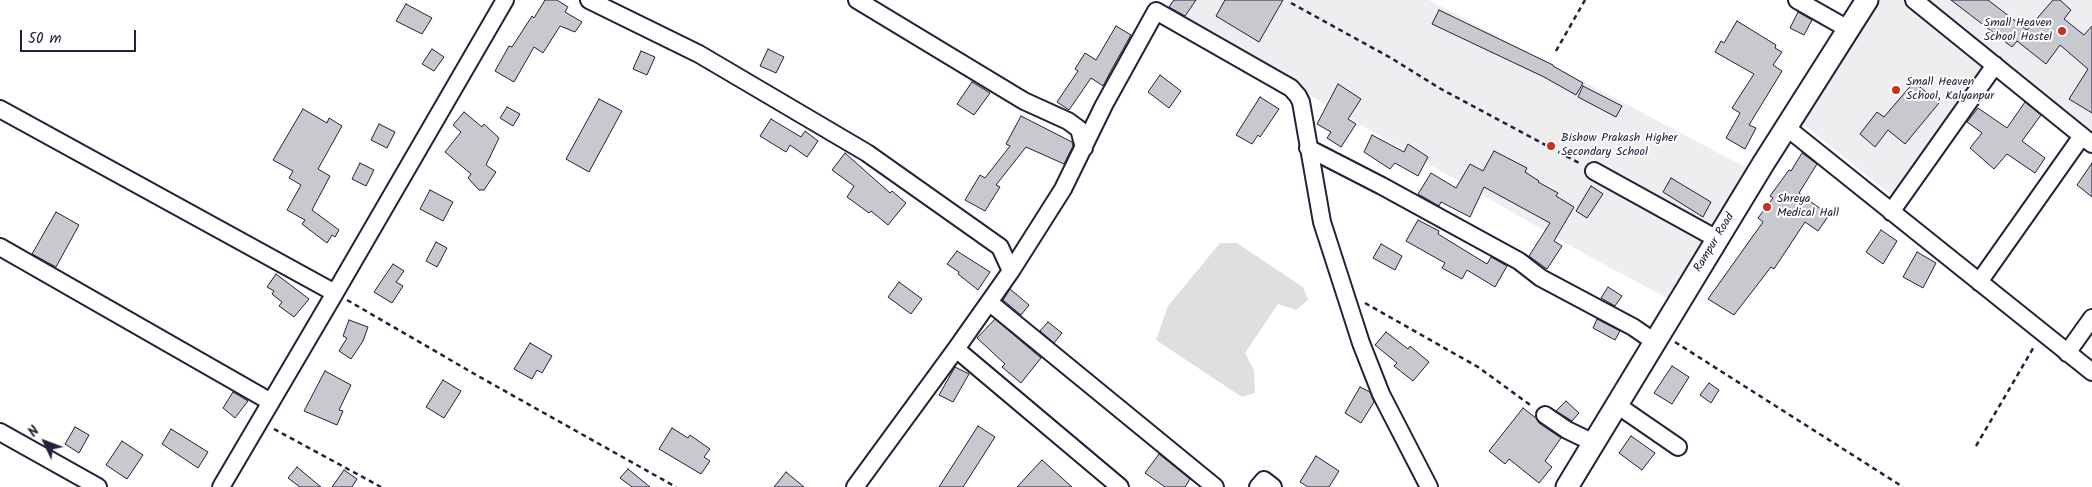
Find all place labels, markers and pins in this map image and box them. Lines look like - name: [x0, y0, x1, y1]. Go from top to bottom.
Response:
- place label: Small Heaven School Hostel: [1984, 17, 2052, 45]
- marker: Small Heaven School Hostel: [2056, 25, 2068, 37]
- place label: Small Heaven School, Kalyanpur: [1906, 76, 1994, 104]
- marker: Small Heaven School, Kalyanpur: [1890, 84, 1902, 96]
- place label: Bishow Prakash Higher Secondary School: [1561, 132, 1677, 160]
- marker: Bishow Prakash Higher Secondary School: [1545, 140, 1557, 152]
- place label: Shreya Medical Hall: [1777, 193, 1839, 221]
- marker: Shreya Medical Hall: [1761, 201, 1773, 213]

